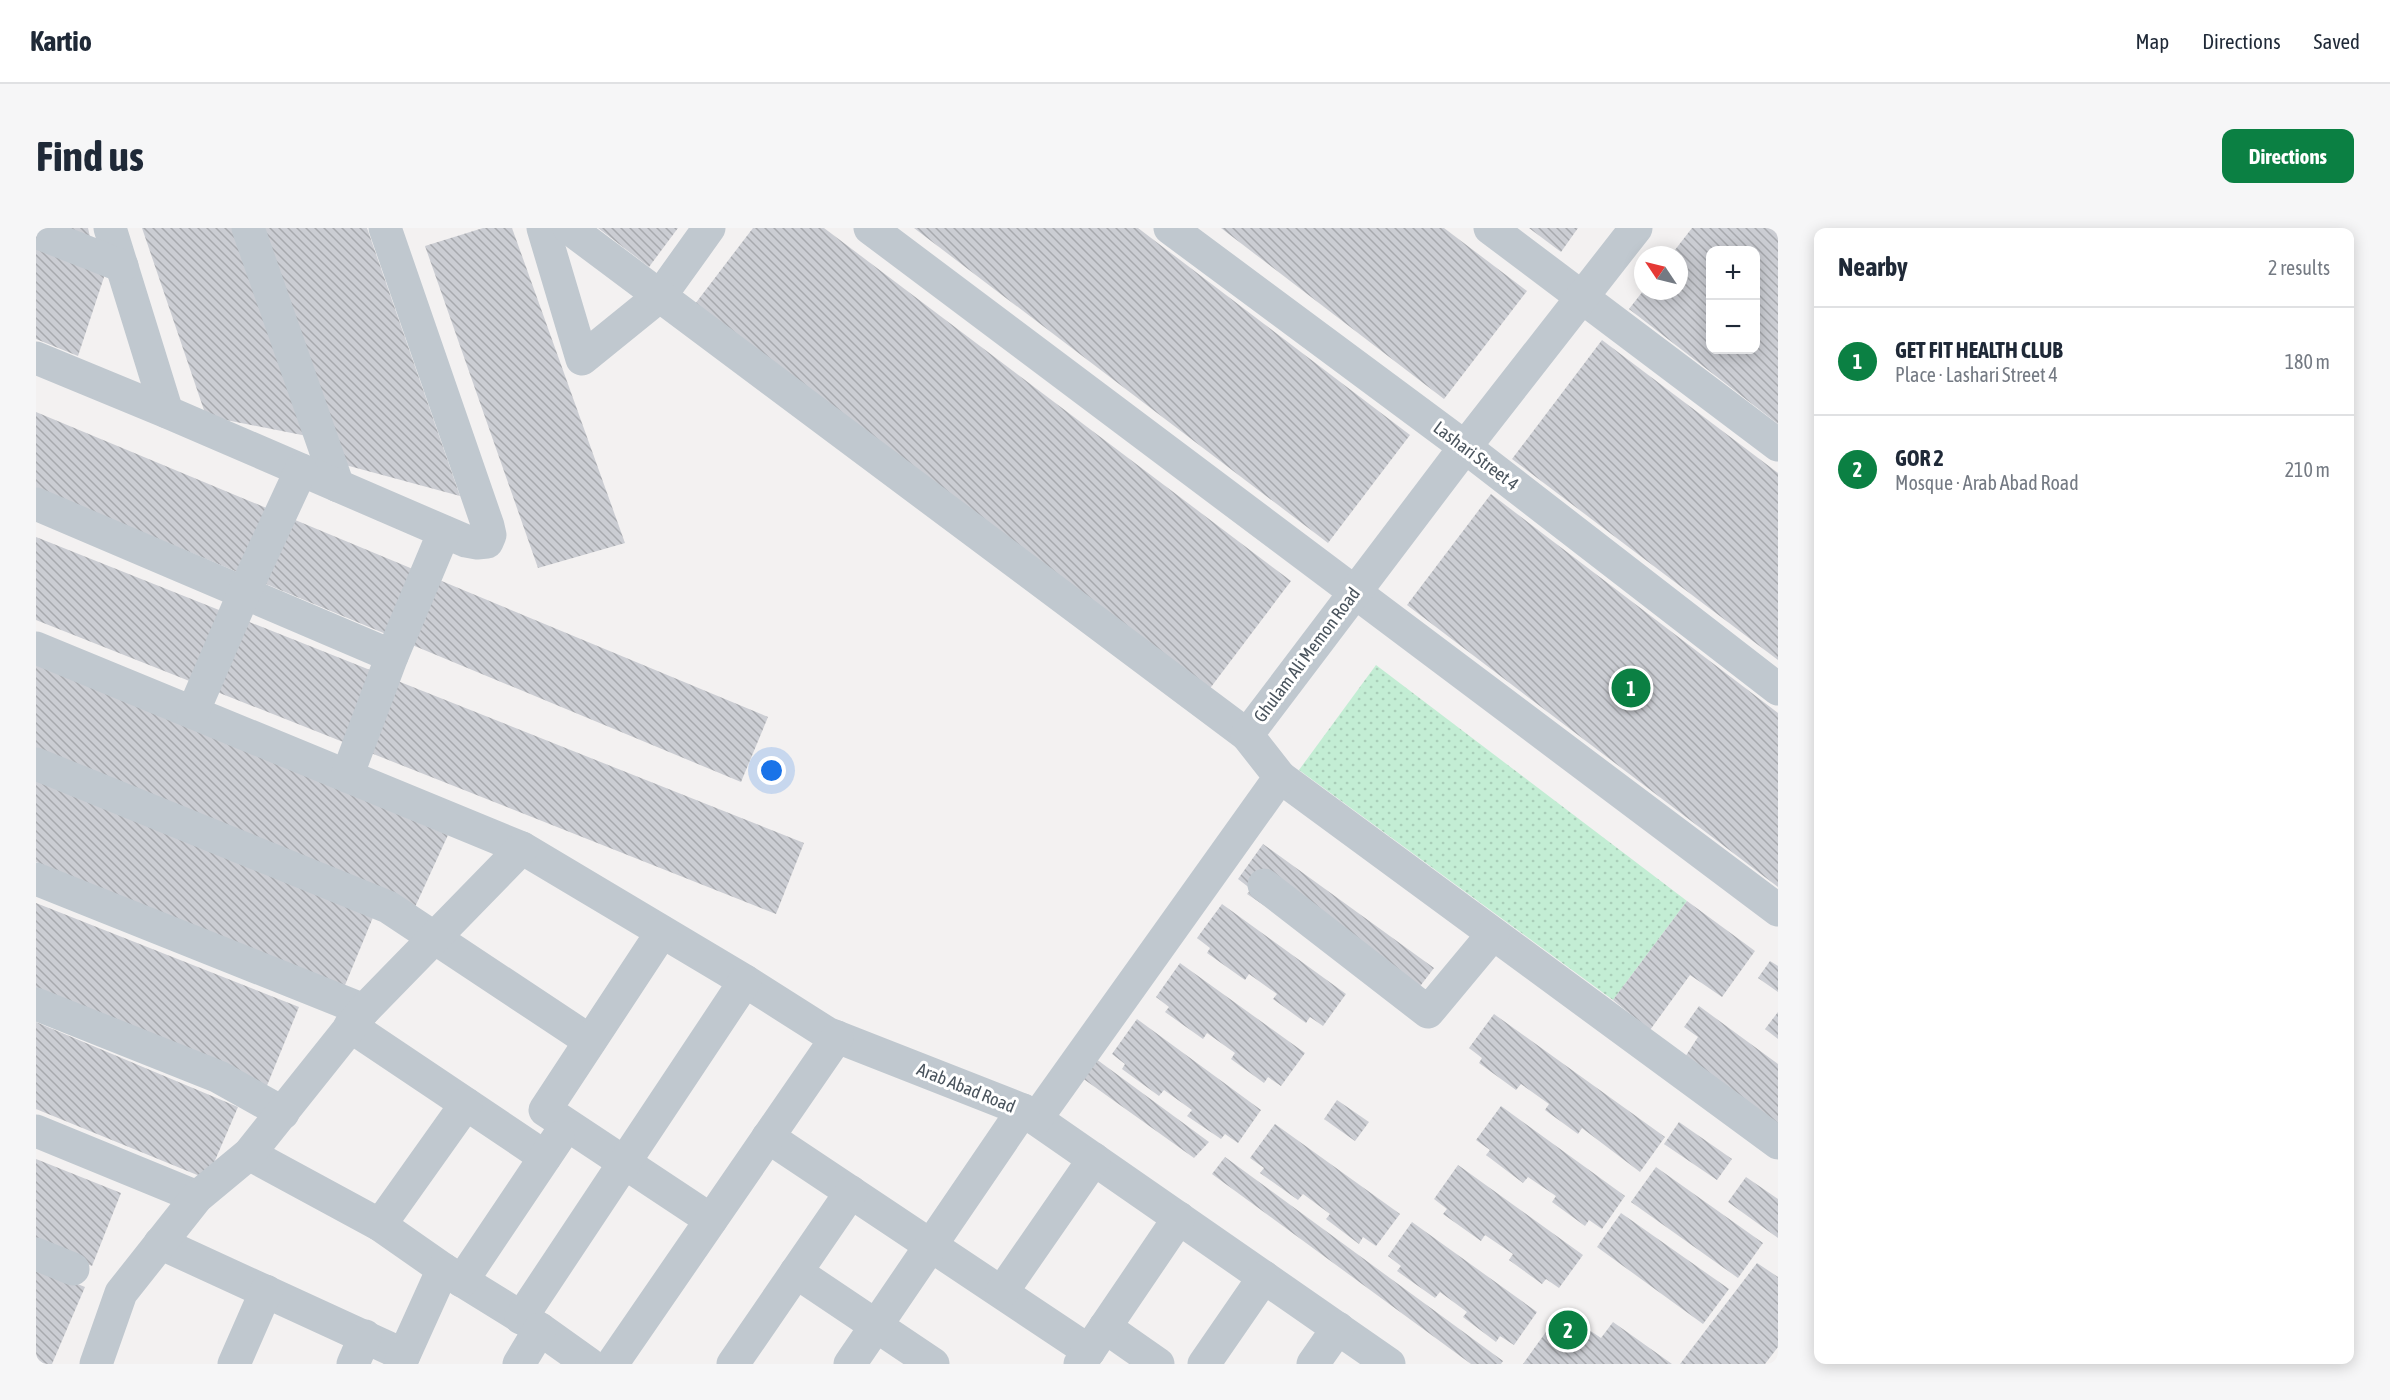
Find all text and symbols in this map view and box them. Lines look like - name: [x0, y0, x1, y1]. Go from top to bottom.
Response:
- text: Kartio: [30, 25, 92, 57]
- text: Map: [2135, 29, 2169, 53]
- text: Directions: [2202, 29, 2281, 53]
- text: Saved: [2314, 29, 2360, 53]
- button: Directions: [2222, 129, 2354, 183]
- text: Find us: [36, 132, 144, 180]
- north arrow: [1634, 246, 1688, 300]
- map controls: [1706, 246, 1760, 354]
- button: +: [1706, 246, 1760, 300]
- text: Nearby: [1838, 252, 1908, 282]
- text: 2 results: [2268, 256, 2330, 279]
- button: −: [1706, 300, 1760, 354]
- text: GET FIT HEALTH CLUB: [1895, 337, 2063, 363]
- text: 1: [1853, 350, 1862, 373]
- text: 180 m: [2285, 350, 2330, 373]
- text: Place · Lashari Street 4: [1895, 363, 2058, 386]
- street label: Lashari Street 4: [1430, 417, 1523, 494]
- text: GOR 2: [1895, 445, 1944, 471]
- text: 2: [1853, 458, 1862, 481]
- text: 210 m: [2285, 458, 2330, 481]
- text: Mosque · Arab Abad Road: [1895, 471, 2079, 494]
- street label: Ghulam Ali Memon Road: [1249, 583, 1364, 726]
- pin: 1: [1612, 666, 1650, 710]
- your location: [757, 756, 786, 785]
- street label: Arab Abad Road: [914, 1058, 1018, 1117]
- pin: 2: [1548, 1308, 1588, 1352]

